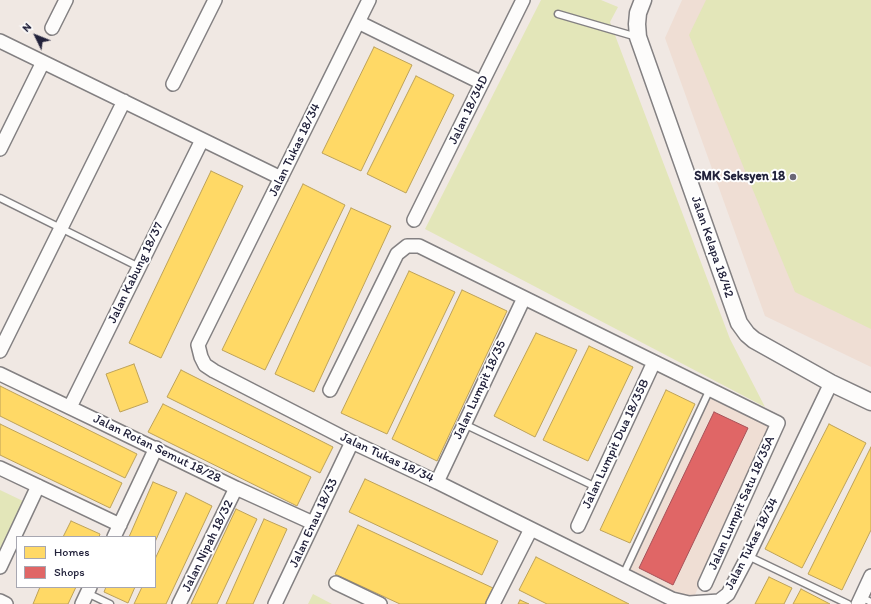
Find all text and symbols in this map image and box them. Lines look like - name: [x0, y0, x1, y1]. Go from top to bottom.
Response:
- north arrow: [16, 16, 56, 56]
- text: N: [20, 20, 34, 35]
- street label: Jalan 18/34D: [446, 73, 492, 147]
- street label: Jalan Tukas 18/34: [266, 101, 324, 199]
- place label: SMK Seksyen 18: [694, 169, 785, 185]
- marker: SMK Seksyen 18: [788, 172, 798, 182]
- street label: Jalan Kelapa 18/42: [687, 194, 737, 300]
- street label: Jalan Kabung 18/37: [105, 220, 167, 326]
- street label: Jalan Lumpit 18/35: [450, 338, 510, 442]
- street label: Jalan Lumpit Dua 18/35B: [579, 377, 653, 511]
- street label: Jalan Rotan Semut 18/28: [91, 411, 223, 487]
- street label: Jalan Tukas 18/34: [338, 429, 436, 487]
- street label: Jalan Lumpit Satu 18/35A: [705, 434, 779, 572]
- street label: Jalan Enau 18/33: [286, 476, 342, 570]
- street label: Jalan Tukas 18/34: [722, 495, 782, 593]
- street label: Jalan Nipah 18/32: [179, 498, 237, 594]
- legend: [16, 536, 156, 588]
- text: Homes: [54, 545, 90, 559]
- text: Shops: [54, 565, 85, 579]

